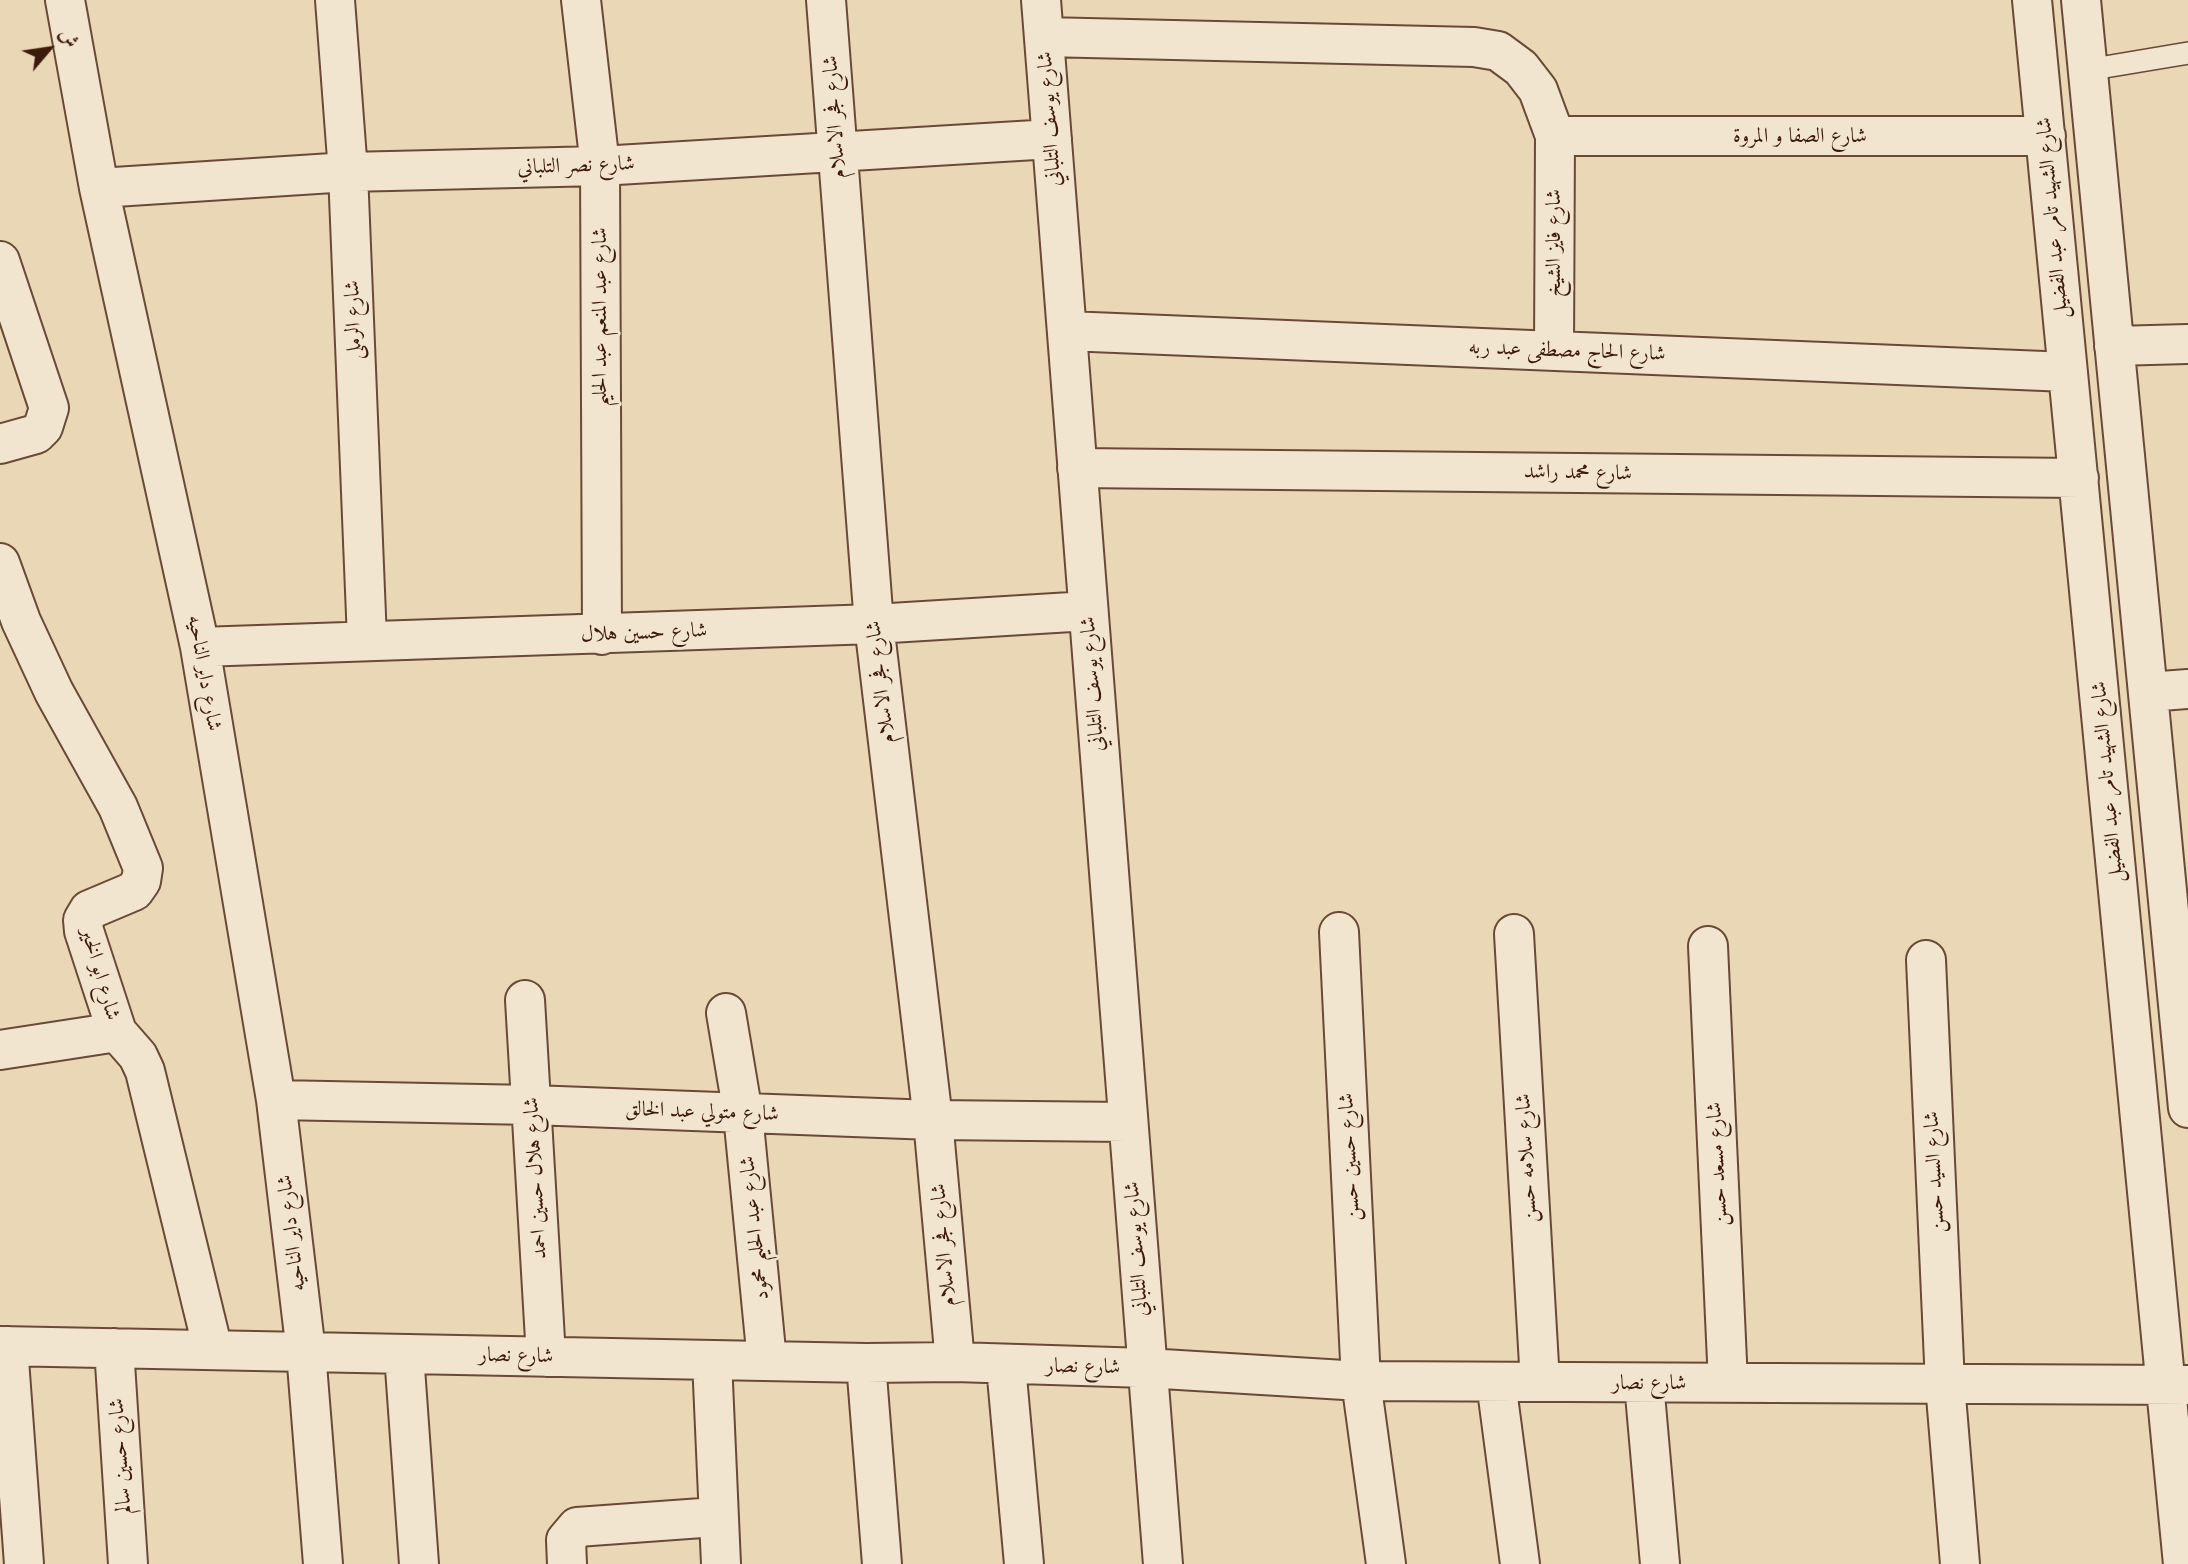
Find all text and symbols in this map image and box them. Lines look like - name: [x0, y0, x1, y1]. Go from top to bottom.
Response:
- north arrow: [14, 14, 84, 84]
- text: ش: [55, 26, 81, 51]
- street label: شارع يوسف التلباني: [1033, 51, 1067, 187]
- street label: شارع فجر الاسلام: [818, 55, 852, 179]
- street label: شارع الشهيد تامر عبد الفضيل: [2032, 116, 2074, 320]
- street label: شارع الصفا و المروة: [1733, 123, 1867, 149]
- street label: شارع نصر التلباني: [517, 151, 635, 181]
- street label: شارع فايز الشيخ: [1541, 189, 1567, 297]
- street label: شارع عبد المنعم عبد الحليم: [587, 227, 613, 407]
- street label: شارع الرملى: [340, 280, 368, 360]
- street label: شارع الحاج مصطفى عبد ربه: [1468, 335, 1666, 367]
- street label: شارع محمد راشد: [1524, 459, 1632, 487]
- street label: شارع داير الناحيه: [181, 613, 227, 733]
- street label: شارع يوسف التلباني: [1076, 616, 1110, 752]
- street label: شارع حسين هلال: [580, 618, 708, 648]
- street label: شارع فجر الاسلام: [861, 619, 901, 745]
- street label: شارع الشهيد تامر عبد الفضيل: [2087, 680, 2129, 884]
- street label: شارع ابو الخير: [75, 925, 125, 1023]
- street label: شارع حسين حسن: [1334, 1092, 1366, 1222]
- street label: شارع سلامه حسن: [1511, 1093, 1543, 1223]
- street label: شارع هلال حسين احمد: [519, 1096, 553, 1260]
- street label: شارع متولي عبد الخالق: [625, 1097, 779, 1127]
- street label: شارع مسعد حسن: [1702, 1101, 1734, 1227]
- street label: شارع السيد حسن: [1919, 1110, 1951, 1234]
- street label: شارع عبد الحليم محمود: [735, 1155, 775, 1301]
- street label: شارع داير الناحيه: [272, 1173, 312, 1293]
- street label: شارع يوسف التلباني: [1120, 1181, 1154, 1317]
- street label: شارع فجر الاسلام: [926, 1183, 962, 1307]
- street label: شارع نصار: [478, 1343, 554, 1369]
- street label: شارع نصار: [1045, 1354, 1121, 1380]
- street label: شارع نصار: [1612, 1370, 1686, 1396]
- street label: شارع حسين سالم: [104, 1397, 138, 1515]

